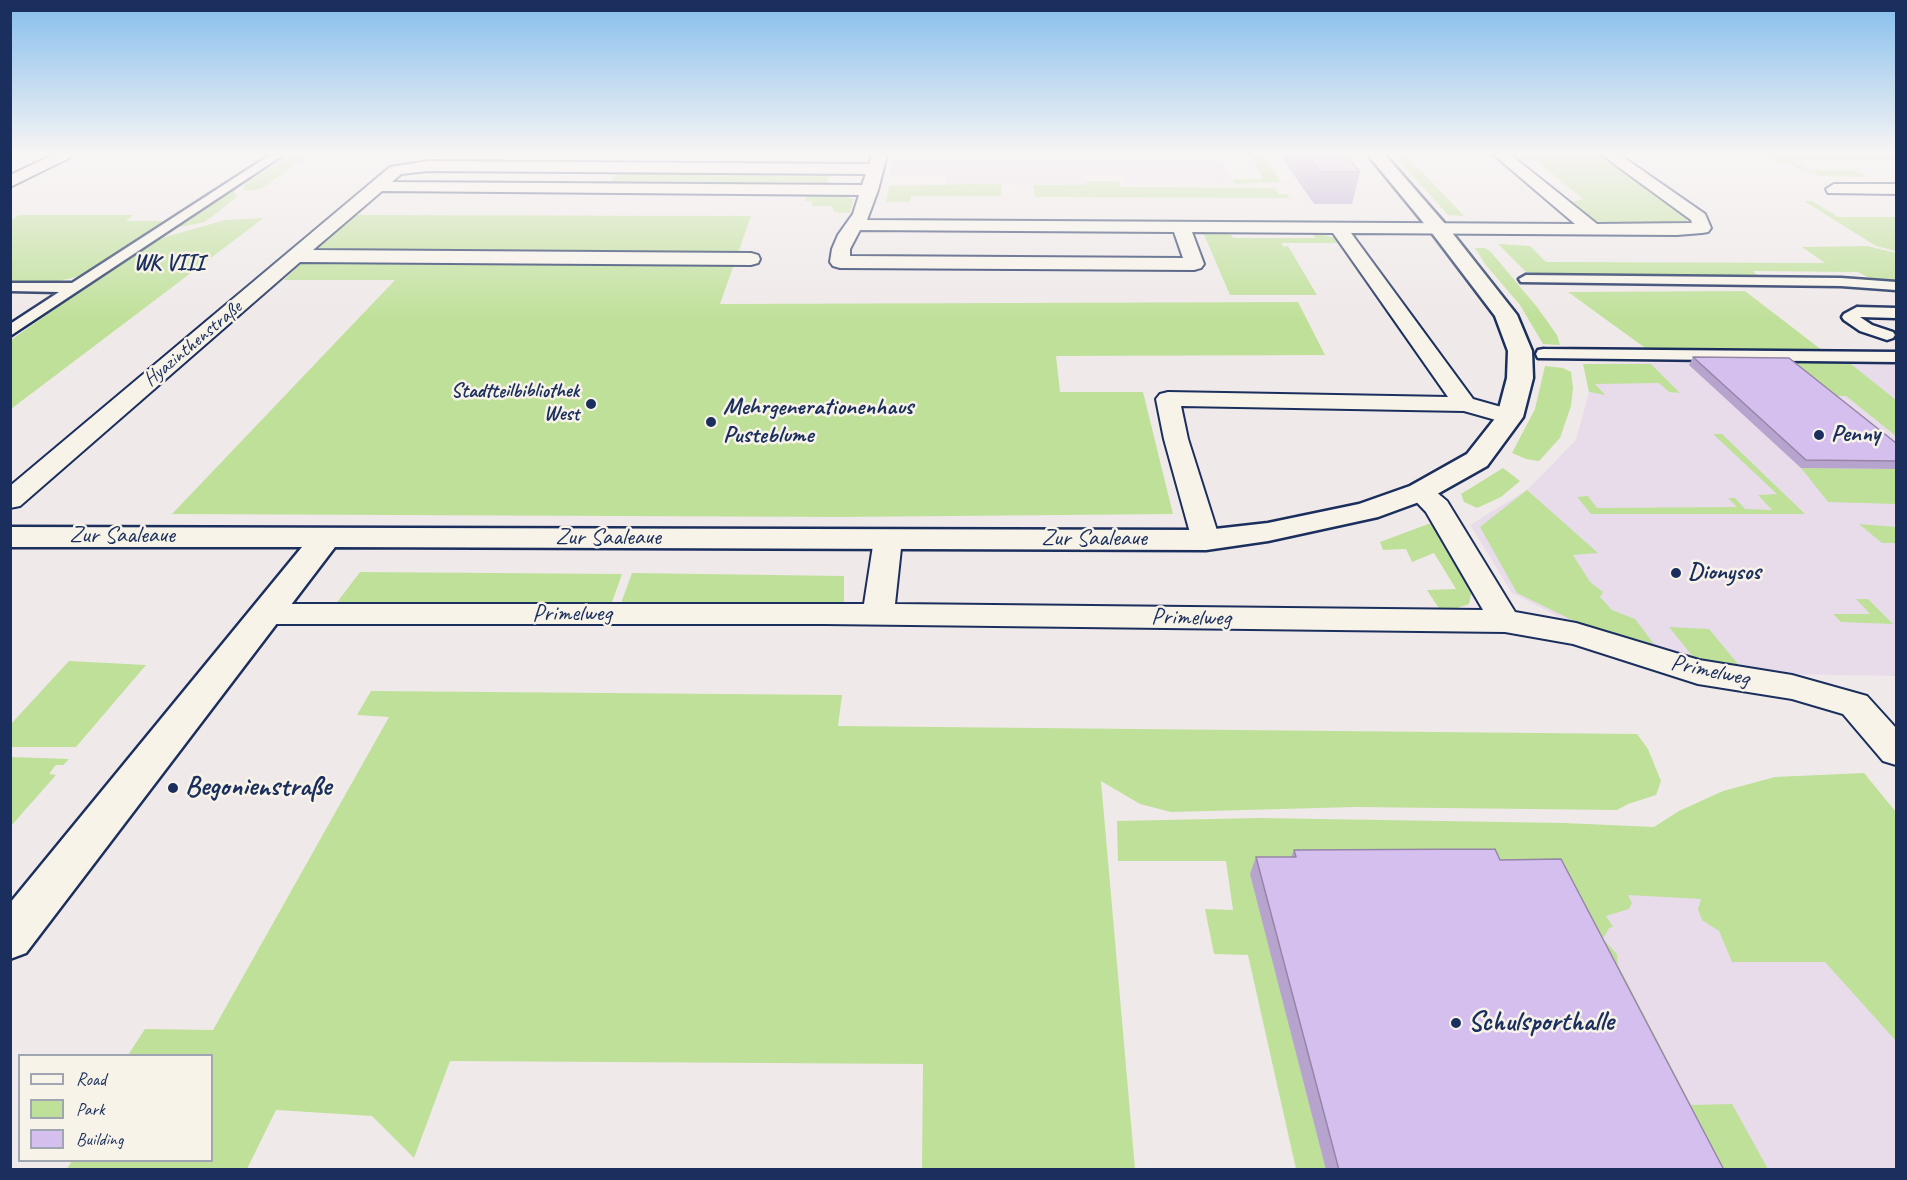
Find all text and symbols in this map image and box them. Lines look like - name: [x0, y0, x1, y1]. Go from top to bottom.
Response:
- district label: WK VIII: [134, 251, 204, 277]
- street label: Hyazinthenstraße: [139, 296, 247, 392]
- place label: Stadtteilbibliothek West: [451, 380, 579, 427]
- place label: Mehrgenerationenhaus Pusteblume: [723, 394, 913, 450]
- marker: Stadtteilbibliothek West: [584, 397, 598, 411]
- marker: Mehrgenerationenhaus Pusteblume: [704, 415, 718, 429]
- place label: Penny: [1831, 421, 1880, 449]
- marker: Penny: [1812, 428, 1826, 442]
- street label: Zur Saaleaue: [69, 522, 175, 550]
- street label: Zur Saaleaue: [555, 524, 661, 552]
- street label: Zur Saaleaue: [1041, 525, 1147, 553]
- place label: Dionysos: [1688, 559, 1761, 587]
- marker: Dionysos: [1669, 566, 1683, 580]
- street label: Primelweg: [532, 600, 612, 628]
- street label: Primelweg: [1151, 603, 1231, 633]
- street label: Primelweg: [1668, 649, 1752, 693]
- place label: Begonienstraße: [185, 771, 331, 805]
- marker: Begonienstraße: [166, 781, 180, 795]
- place label: Schulsporthalle: [1468, 1006, 1614, 1040]
- marker: Schulsporthalle: [1449, 1016, 1463, 1030]
- legend: [18, 1054, 213, 1162]
- text: Road: [76, 1068, 106, 1090]
- text: Park: [76, 1098, 105, 1120]
- text: Building: [76, 1128, 123, 1150]

